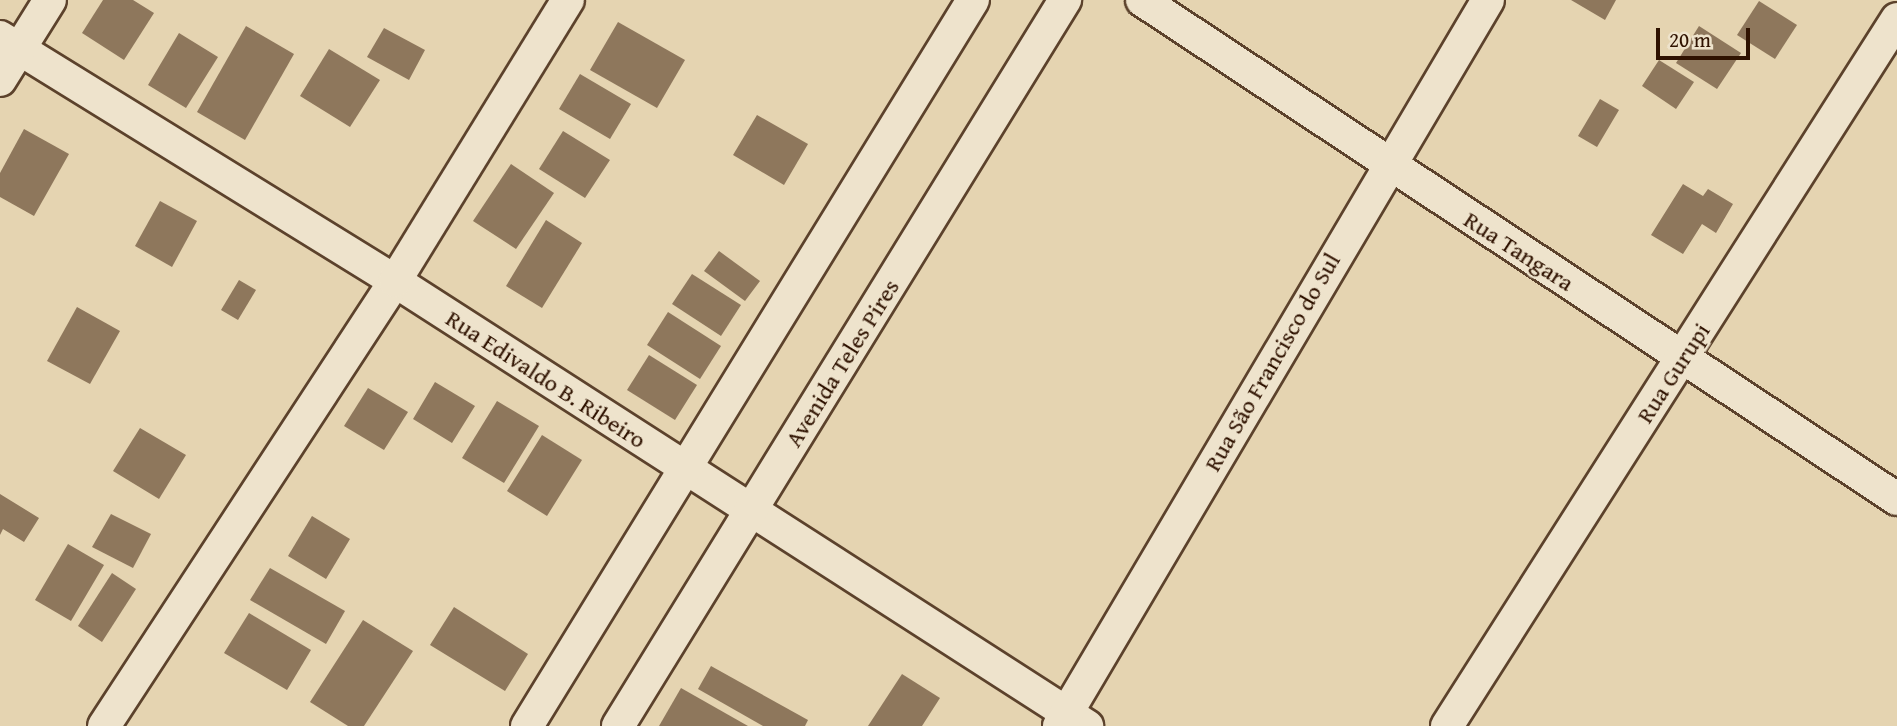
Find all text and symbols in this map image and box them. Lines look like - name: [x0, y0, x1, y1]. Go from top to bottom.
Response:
- scale bar: [1659, 14, 1754, 58]
- text: 20 m: [1669, 24, 1711, 55]
- street label: Rua Tangara: [1459, 205, 1579, 297]
- street label: Rua São Francisco do Sul: [1198, 248, 1346, 476]
- street label: Avenida Teles Pires: [779, 274, 905, 452]
- street label: Rua Edivaldo B. Ribeiro: [441, 304, 651, 454]
- street label: Rua Gurupi: [1630, 318, 1716, 428]

